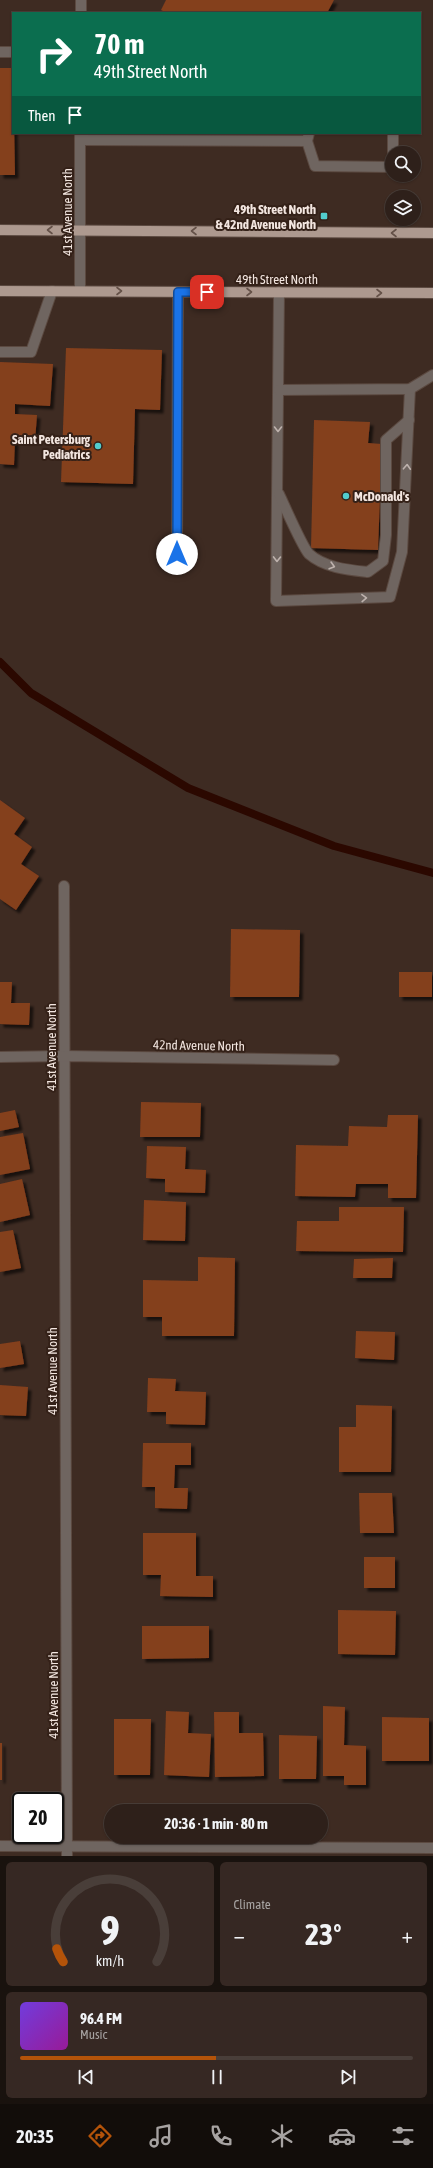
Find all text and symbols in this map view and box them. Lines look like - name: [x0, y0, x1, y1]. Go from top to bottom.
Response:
- icon: right: [28, 28, 80, 80]
- text: 70 m: [94, 28, 144, 60]
- text: 49th Street North: [94, 61, 207, 82]
- icon: arrive: [64, 104, 86, 126]
- text: Then: [28, 107, 56, 124]
- map controls: [385, 146, 421, 226]
- button: search: [385, 146, 421, 182]
- street label: 41st Avenue North: [60, 168, 75, 256]
- button: layers: [385, 190, 421, 226]
- place label: 49th Street North & 42nd Avenue North: [216, 202, 316, 232]
- marker: 49th Street North & 42nd Avenue North: [319, 211, 329, 221]
- one-way arrow: [47, 226, 53, 234]
- one-way arrow: [191, 227, 197, 235]
- one-way arrow: [391, 229, 397, 237]
- street label: 49th Street North: [236, 272, 318, 287]
- pin: [190, 275, 224, 309]
- icon: arrive: [196, 281, 218, 303]
- one-way arrow: [116, 287, 122, 295]
- one-way arrow: [246, 288, 252, 296]
- one-way arrow: [376, 289, 382, 297]
- one-way arrow: [274, 426, 282, 432]
- place label: Saint Petersburg Pediatrics: [12, 432, 90, 462]
- marker: Saint Petersburg Pediatrics: [93, 441, 103, 451]
- one-way arrow: [402, 464, 411, 470]
- place label: McDonald's: [354, 489, 410, 504]
- marker: McDonald's: [341, 491, 351, 501]
- position arrow: [156, 533, 198, 575]
- one-way arrow: [273, 556, 281, 562]
- one-way arrow: [328, 561, 335, 570]
- one-way arrow: [361, 594, 367, 602]
- street label: 41st Avenue North: [44, 1003, 59, 1091]
- street label: 42nd Avenue North: [153, 1037, 245, 1054]
- street label: 41st Avenue North: [45, 1327, 60, 1415]
- street label: 41st Avenue North: [46, 1651, 61, 1739]
- speed limit sign: 20: [12, 1792, 64, 1844]
- text: 20:36 · 1 min · 80 m: [164, 1815, 268, 1832]
- text: Climate: [234, 1897, 271, 1912]
- text: 9: [100, 1906, 120, 1954]
- text: 23°: [305, 1917, 341, 1951]
- text: −: [234, 1922, 245, 1948]
- text: +: [402, 1922, 413, 1948]
- text: km/h: [96, 1953, 124, 1969]
- text: 96.4 FM: [80, 2010, 122, 2027]
- text: Music: [80, 2027, 107, 2042]
- icon: previous: [75, 2066, 97, 2088]
- icon: pause: [206, 2066, 228, 2088]
- icon: next: [337, 2066, 359, 2088]
- icon: directions: [86, 2122, 114, 2150]
- icon: music: [147, 2122, 175, 2150]
- icon: phone: [207, 2122, 235, 2150]
- icon: climate: [268, 2122, 296, 2150]
- icon: car: [328, 2122, 356, 2150]
- icon: filters: [389, 2122, 417, 2150]
- text: 20:35: [16, 2126, 54, 2147]

